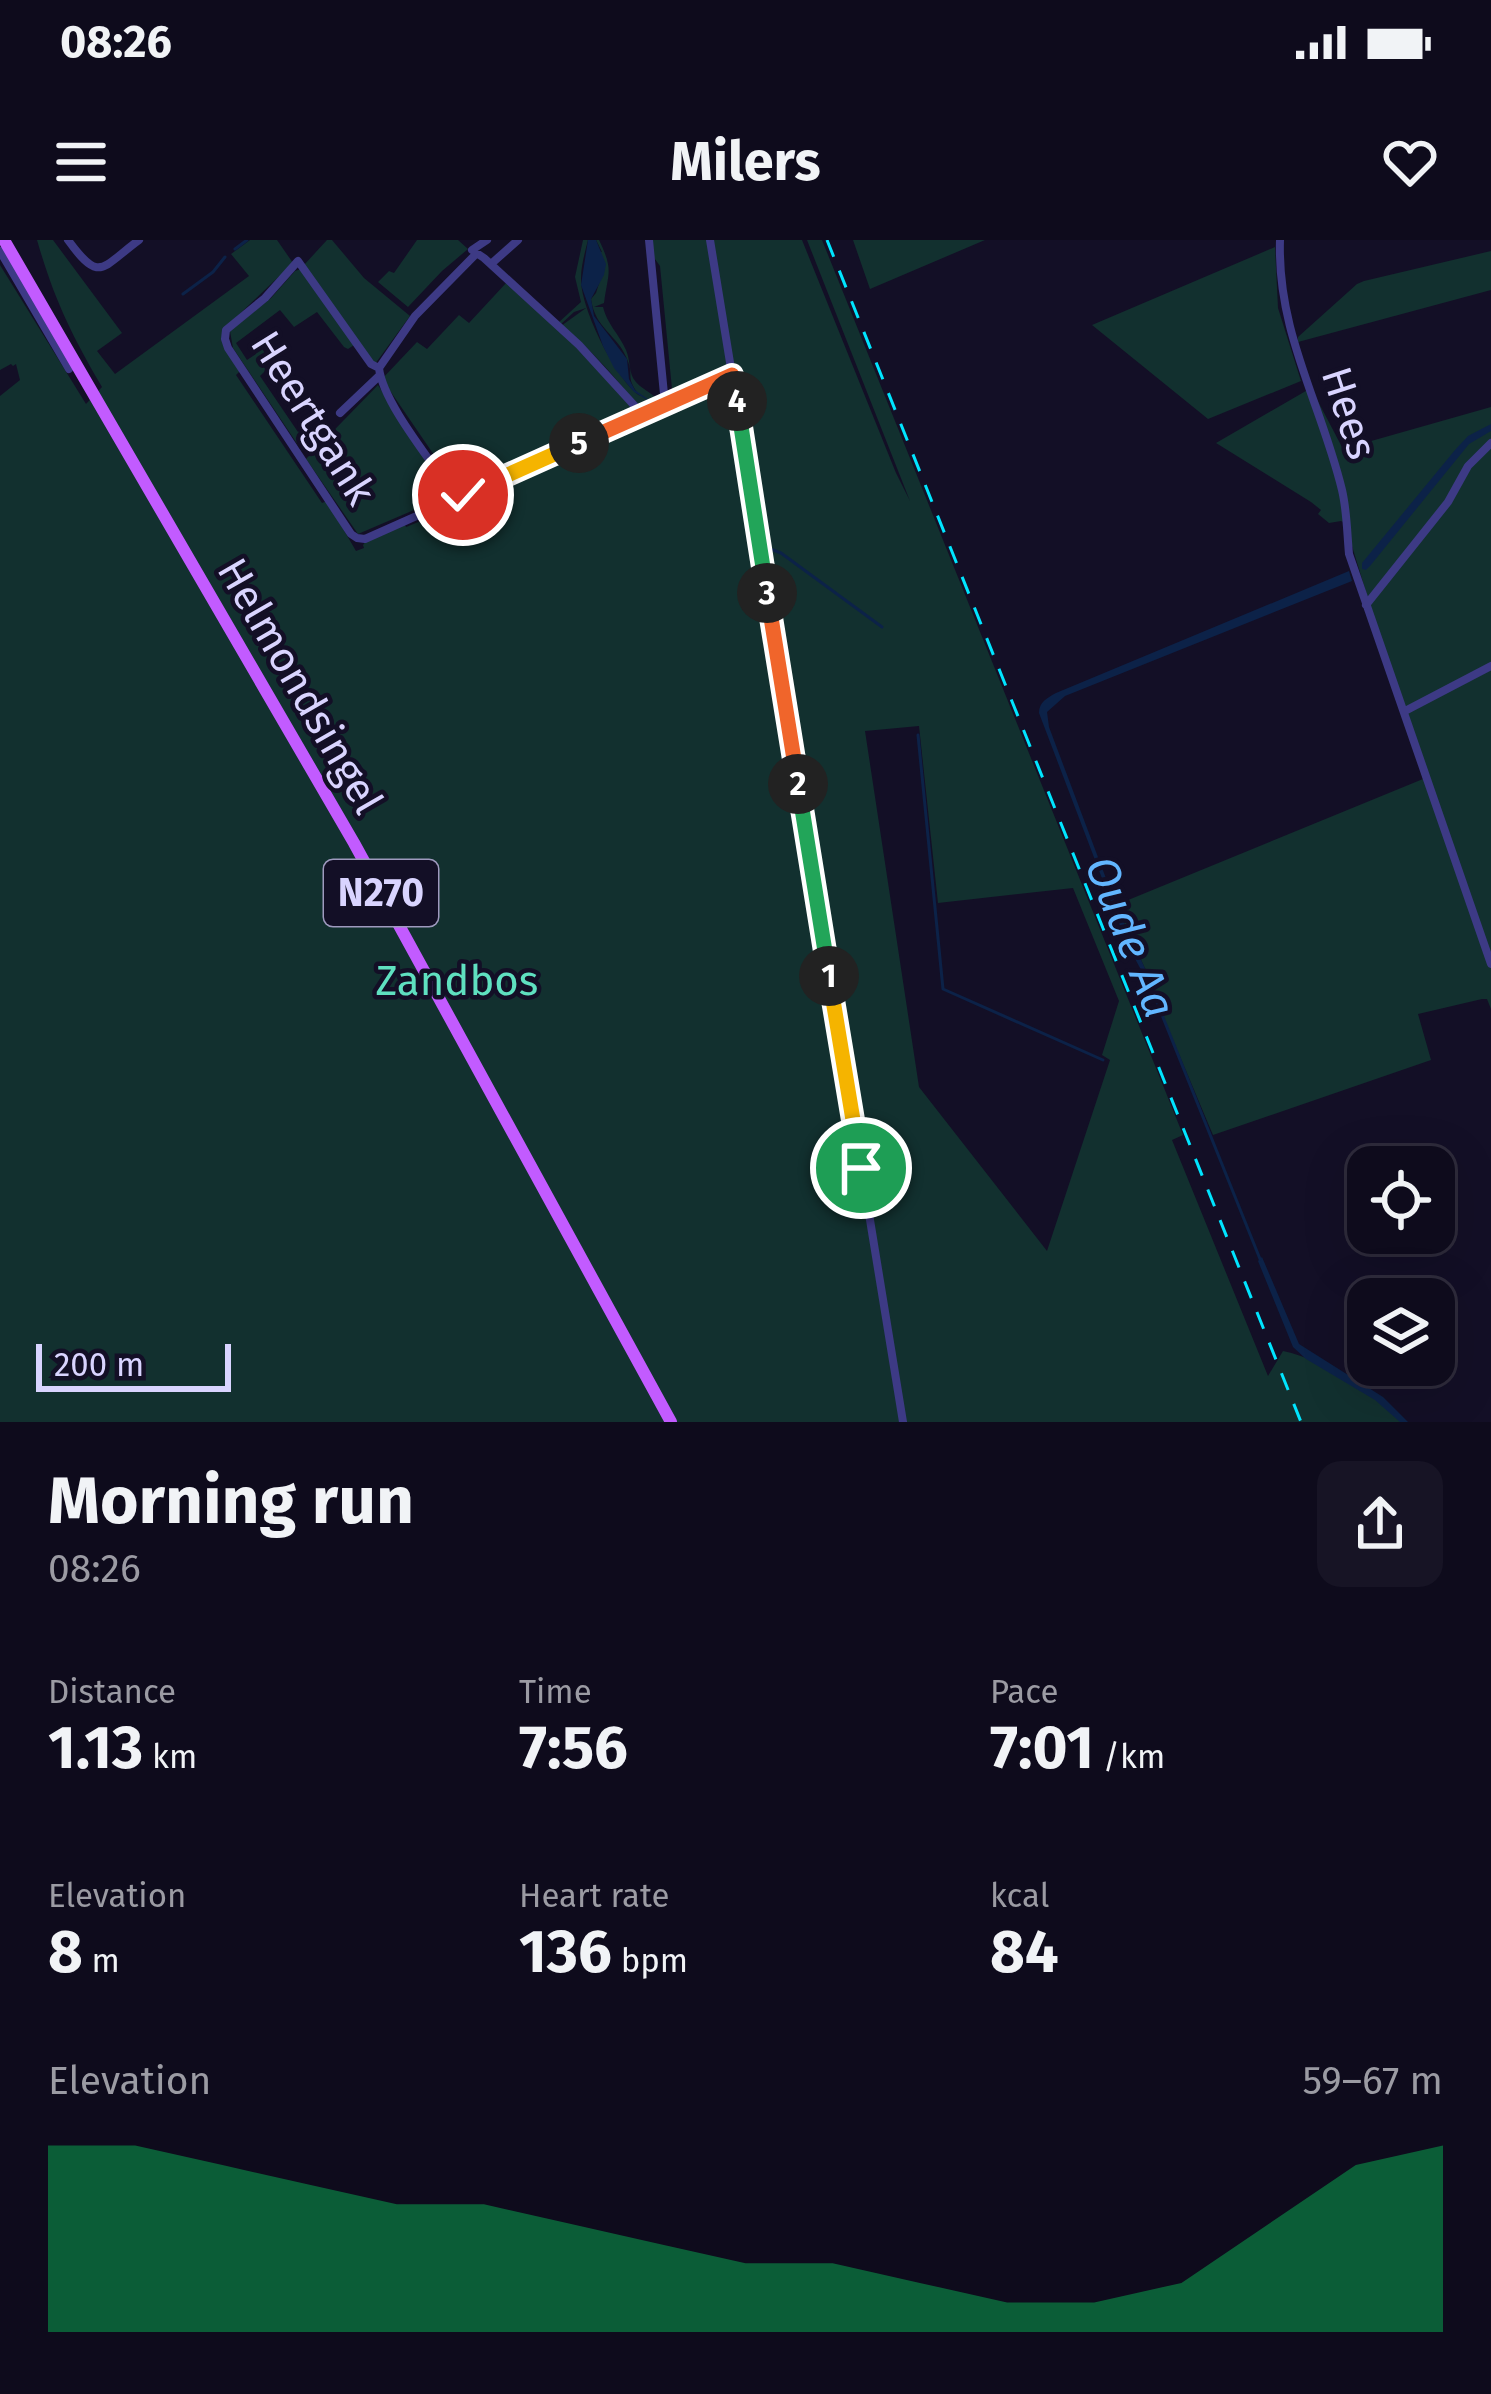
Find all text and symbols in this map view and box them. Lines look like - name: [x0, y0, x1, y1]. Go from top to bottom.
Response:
- text: 08:26: [60, 15, 172, 69]
- icon: menu: [48, 129, 114, 195]
- icon: heart: [1377, 129, 1443, 195]
- text: Milers: [670, 130, 821, 194]
- street label: Heertgank: [240, 322, 386, 514]
- street label: Hees: [1311, 361, 1387, 465]
- pin: 4: [707, 371, 767, 431]
- text: 4: [728, 381, 746, 421]
- pin: 5: [549, 413, 609, 473]
- text: 5: [570, 423, 588, 463]
- pin: [412, 444, 514, 546]
- icon: check: [430, 462, 496, 528]
- street label: Helmondsingel: [207, 549, 393, 823]
- pin: 3: [737, 563, 797, 623]
- text: 3: [758, 573, 776, 613]
- pin: 2: [768, 754, 828, 814]
- text: 2: [789, 764, 807, 804]
- water label: Oude Aa: [1073, 848, 1187, 1026]
- road number: N270: [324, 860, 438, 926]
- pin: 1: [799, 946, 859, 1006]
- park label: Zandbos: [376, 956, 538, 1006]
- text: 1: [821, 956, 837, 996]
- pin: [810, 1117, 912, 1219]
- icon: arrive: [828, 1135, 894, 1201]
- map controls: [1347, 1146, 1455, 1386]
- button: locate: [1347, 1146, 1455, 1254]
- button: layers: [1347, 1278, 1455, 1386]
- scale bar: [36, 1338, 231, 1391]
- text: 200 m: [54, 1345, 144, 1385]
- text: Morning run: [48, 1461, 414, 1540]
- button: share: [1317, 1461, 1443, 1587]
- text: 08:26: [48, 1546, 141, 1592]
- text: Distance: [48, 1672, 176, 1712]
- text: Time: [519, 1672, 592, 1712]
- text: Pace: [990, 1672, 1058, 1712]
- text: 1.13: [48, 1712, 143, 1784]
- text: 7:56: [519, 1712, 628, 1784]
- text: 7:01: [990, 1712, 1094, 1784]
- text: km: [143, 1737, 197, 1777]
- text: /km: [1094, 1737, 1165, 1777]
- text: Elevation: [48, 1876, 186, 1916]
- text: Heart rate: [519, 1876, 669, 1916]
- text: kcal: [990, 1876, 1049, 1916]
- text: 8: [48, 1916, 83, 1988]
- text: 136: [519, 1916, 612, 1988]
- text: 84: [990, 1916, 1059, 1988]
- text: m: [83, 1941, 120, 1981]
- text: bpm: [612, 1941, 688, 1981]
- text: Elevation: [48, 2058, 211, 2104]
- text: 59–67 m: [1302, 2058, 1443, 2104]

